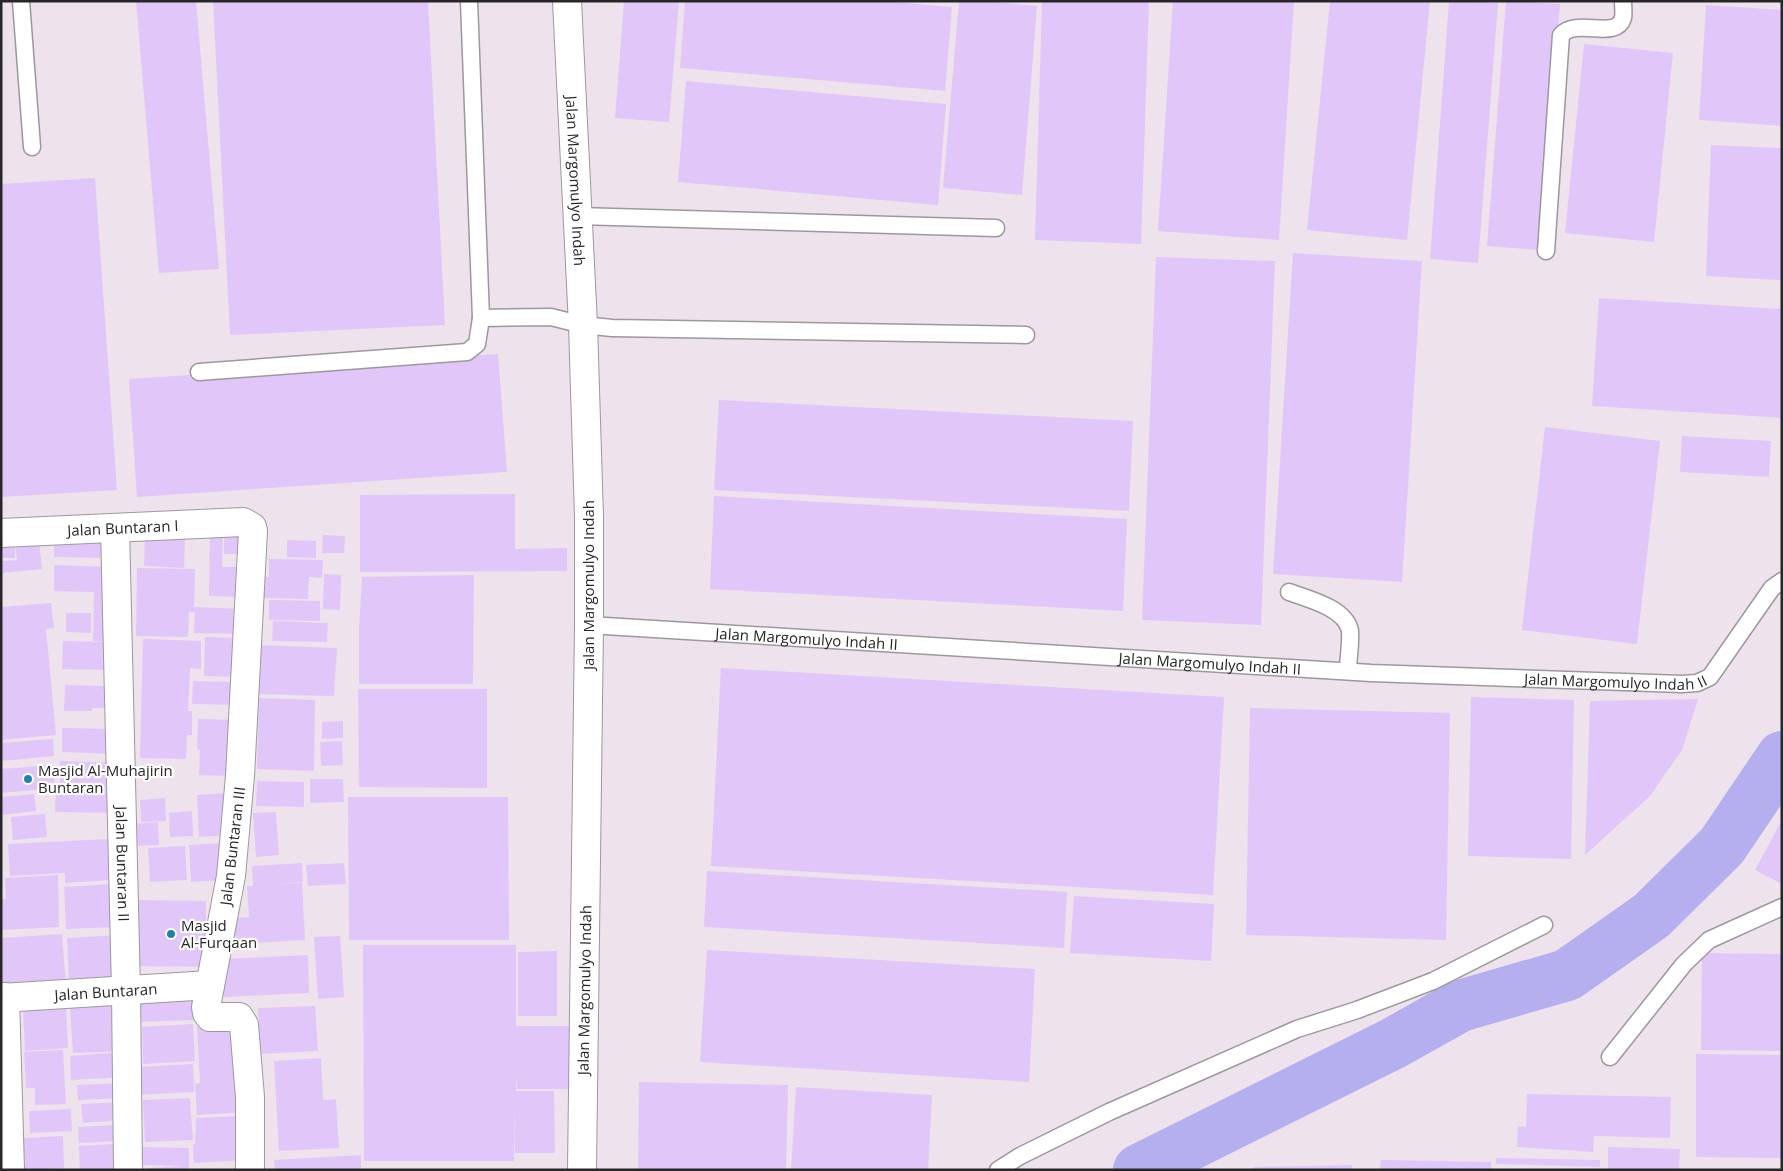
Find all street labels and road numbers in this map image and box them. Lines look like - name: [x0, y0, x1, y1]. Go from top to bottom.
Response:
- street label: Jalan Margomulyo Indah: [562, 93, 590, 266]
- street label: Jalan Margomulyo Indah: [578, 500, 598, 672]
- street label: Jalan Buntaran I: [65, 515, 179, 540]
- street label: Jalan Margomulyo Indah II: [713, 623, 898, 654]
- street label: Jalan Margomulyo Indah II: [1116, 647, 1302, 679]
- street label: Jalan Margomulyo Indah II: [1522, 668, 1710, 694]
- street label: Jalan Buntaran III: [215, 785, 249, 909]
- street label: Jalan Buntaran II: [112, 804, 134, 922]
- street label: Jalan Margomulyo Indah: [572, 905, 595, 1077]
- street label: Jalan Buntaran: [52, 978, 158, 1005]

